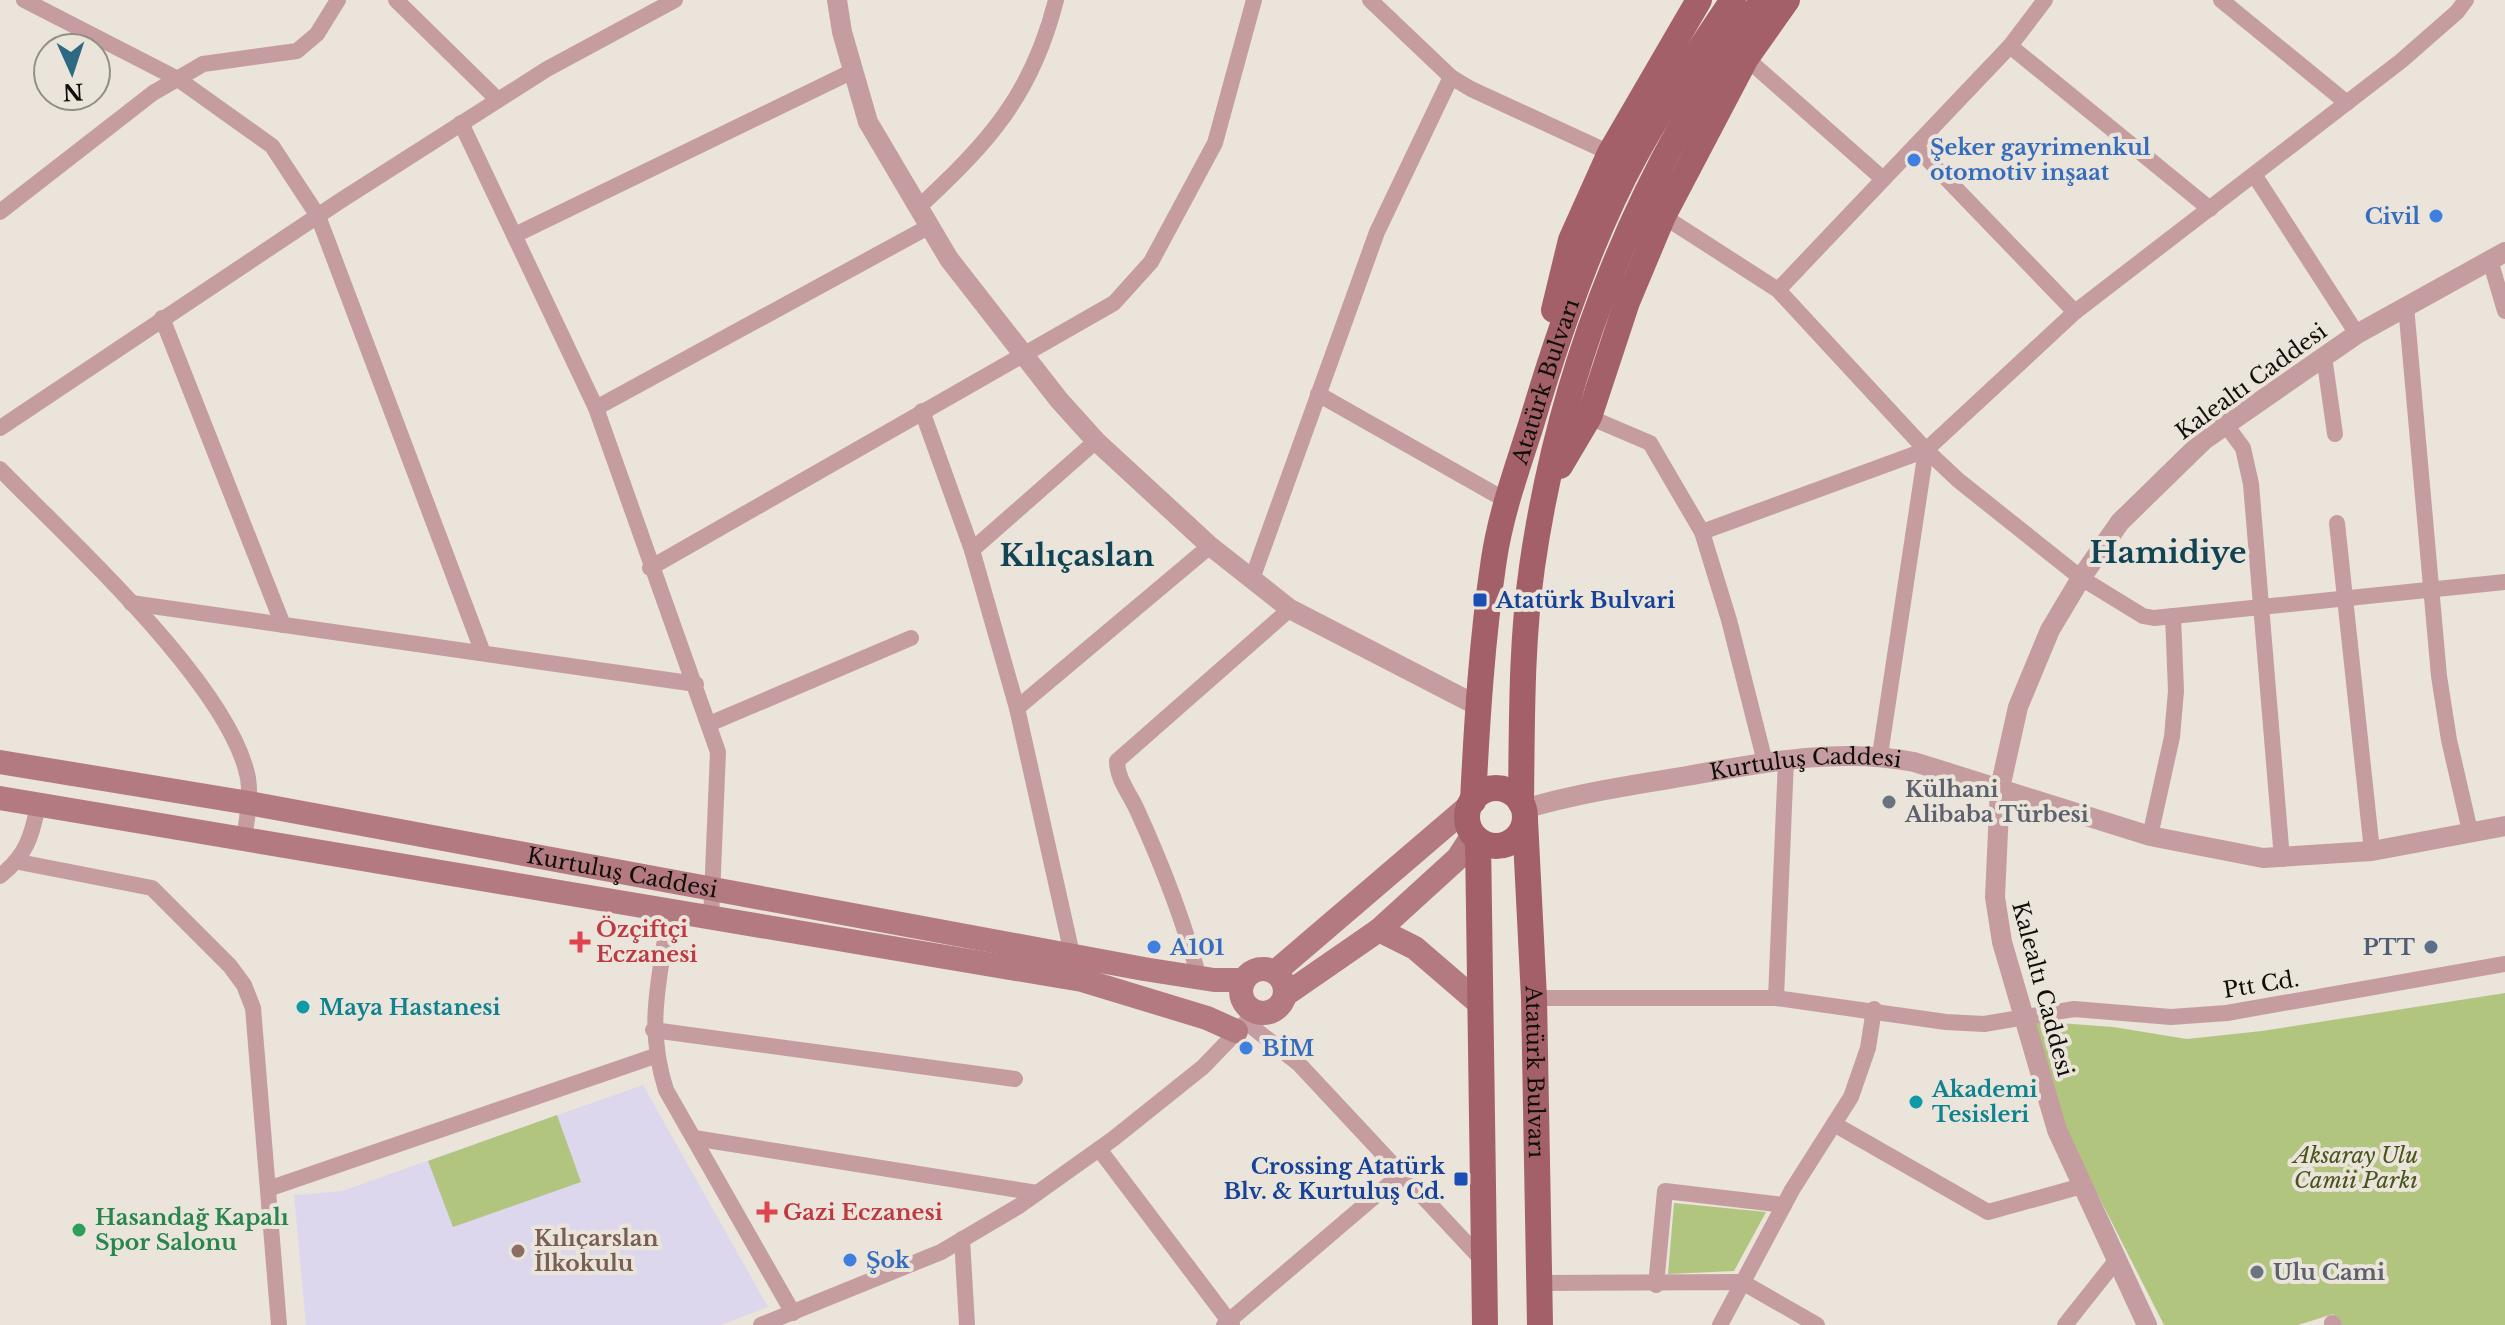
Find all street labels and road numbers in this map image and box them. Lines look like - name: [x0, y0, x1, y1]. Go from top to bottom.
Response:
- street label: Atatürk Bulvarı: [1506, 295, 1585, 469]
- street label: Kalealtı Caddesi: [2170, 317, 2333, 445]
- street label: Kurtuluş Caddesi: [1707, 743, 1904, 786]
- street label: Kurtuluş Caddesi: [525, 842, 720, 904]
- street label: Kalealtı Caddesi: [2006, 899, 2079, 1080]
- street label: Ptt Cd.: [2221, 965, 2301, 1004]
- street label: Atatürk Bulvarı: [1519, 984, 1550, 1159]

